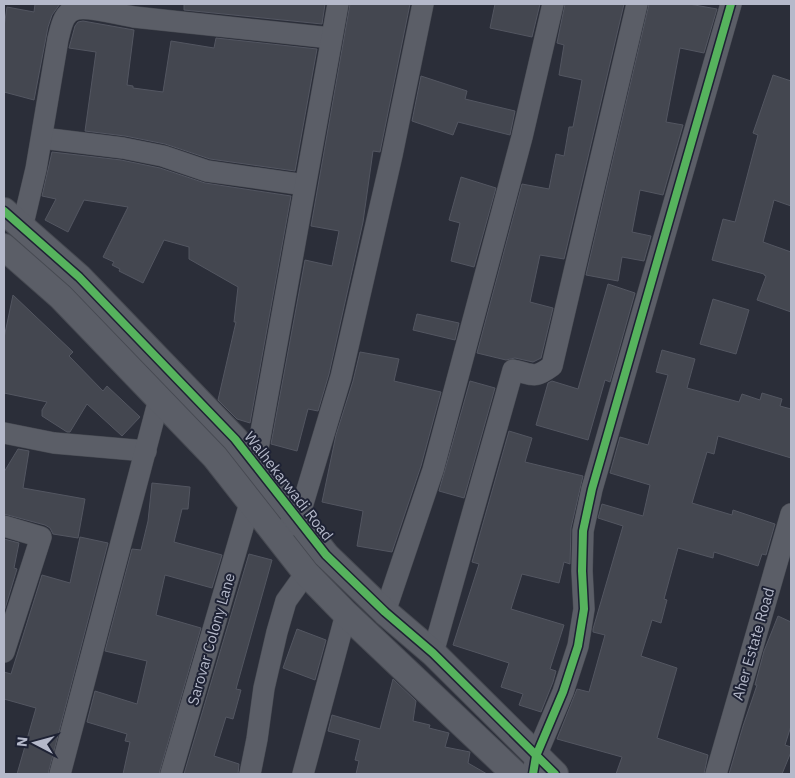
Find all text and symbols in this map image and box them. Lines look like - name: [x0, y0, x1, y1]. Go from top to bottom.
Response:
- street label: Walhekarwadi Road: [240, 428, 338, 544]
- street label: Sarovar Colony Lane: [183, 571, 239, 707]
- street label: Aher Estate Road: [728, 586, 778, 702]
- north arrow: [10, 718, 60, 768]
- text: N: [13, 736, 32, 748]

